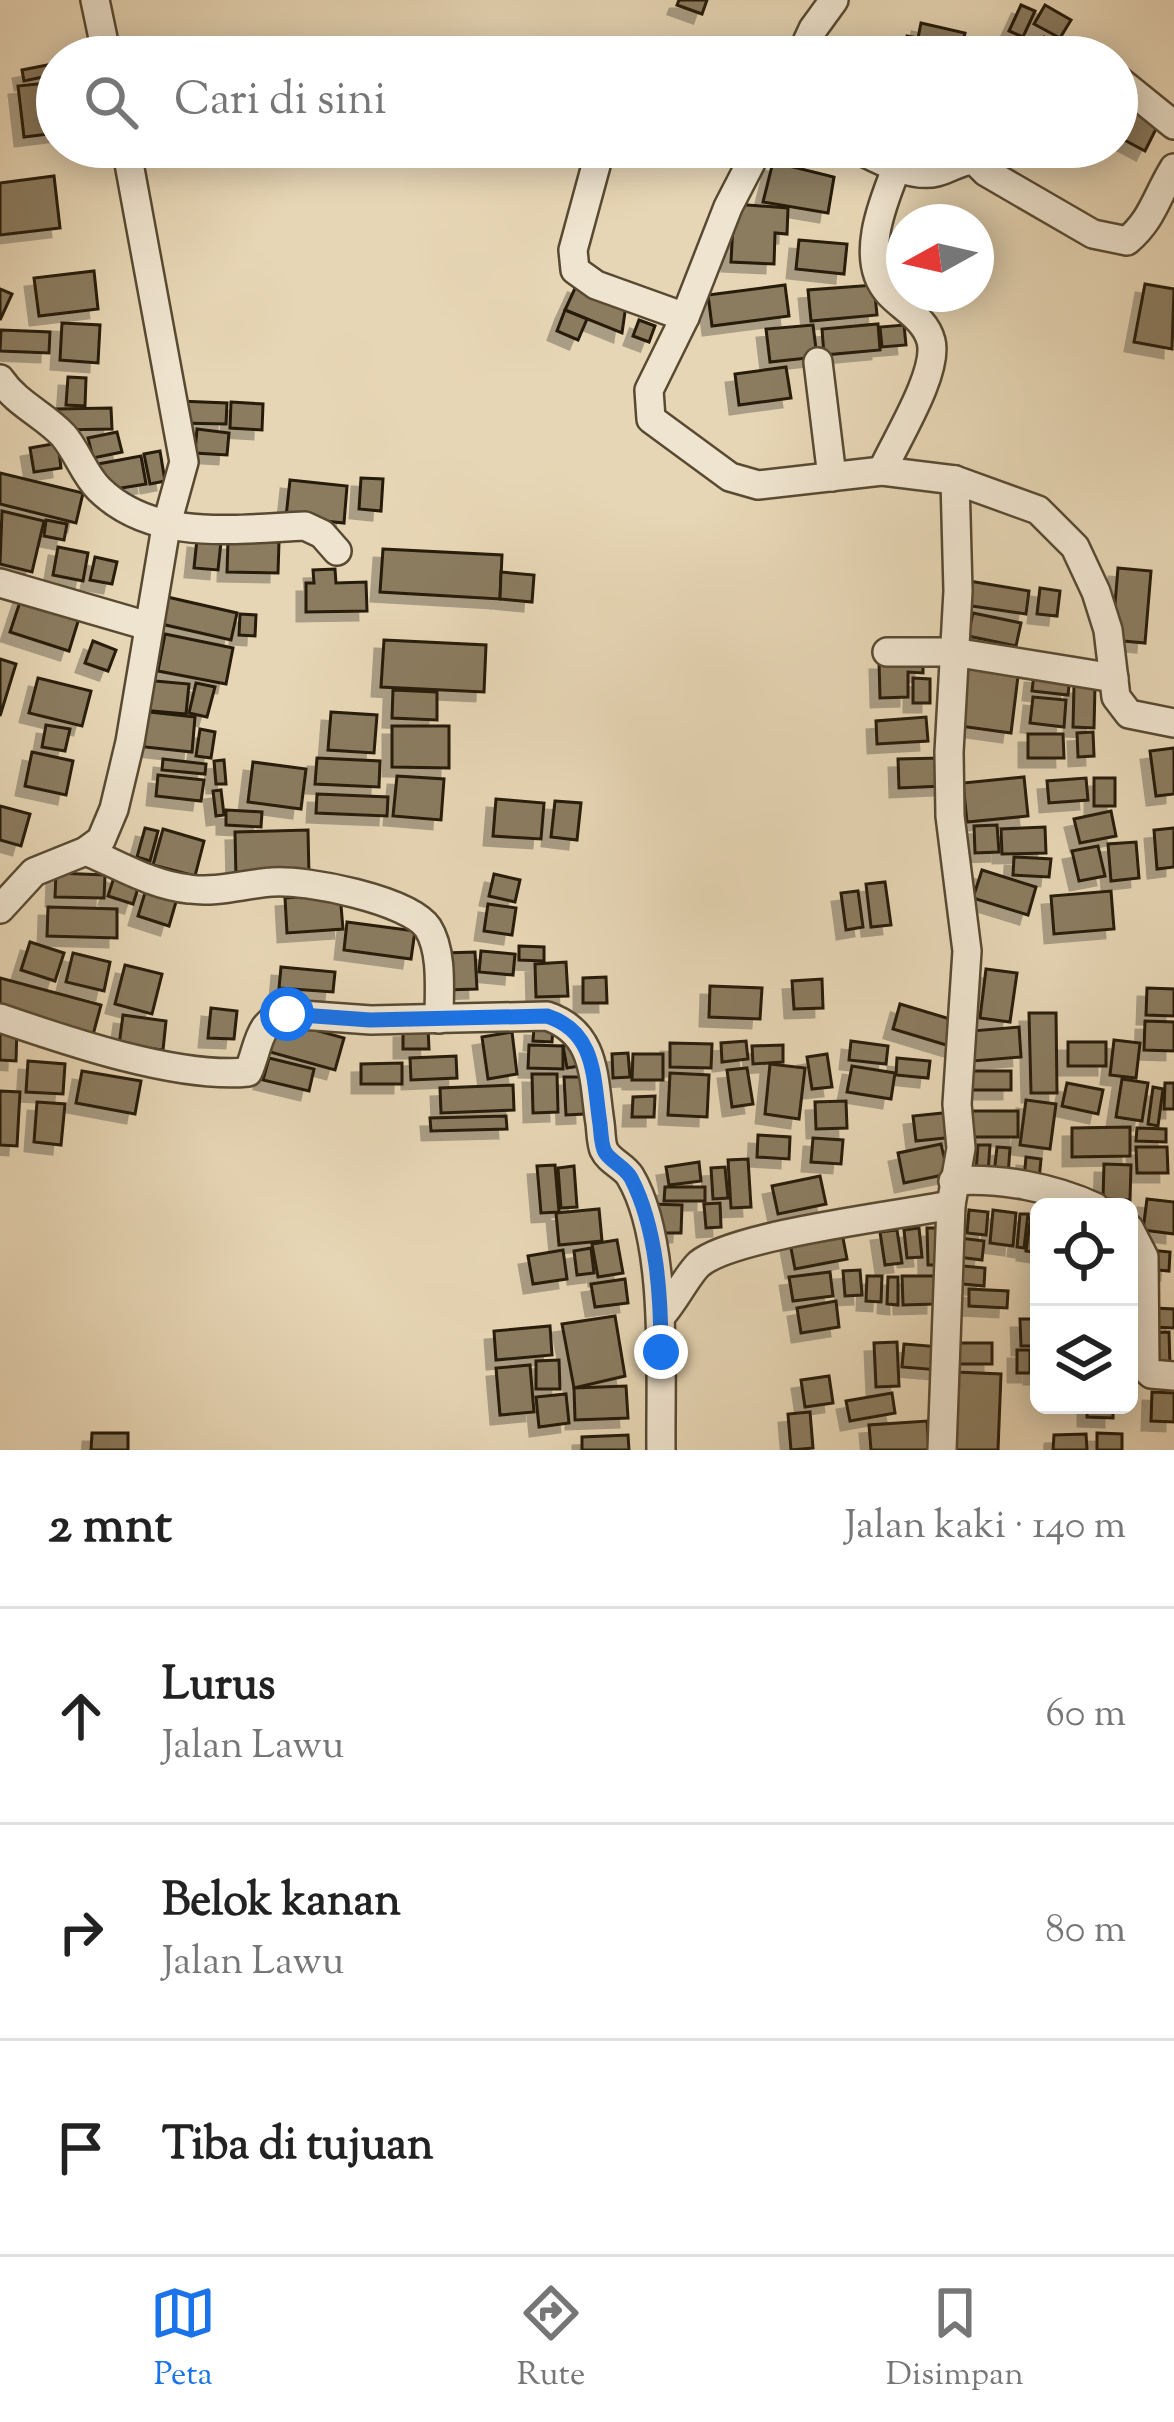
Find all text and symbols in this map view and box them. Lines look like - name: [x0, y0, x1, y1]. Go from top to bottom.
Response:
- search box: [36, 36, 1138, 168]
- icon: search: [78, 69, 144, 135]
- text: Cari di sini: [174, 70, 387, 135]
- north arrow: [886, 204, 994, 312]
- route start: [260, 987, 314, 1041]
- map controls: [1030, 1198, 1138, 1414]
- button: locate: [1030, 1198, 1138, 1306]
- button: layers: [1030, 1306, 1138, 1414]
- route end: [634, 1325, 688, 1379]
- text: 2 mnt: [48, 1492, 172, 1565]
- text: Jalan kaki · 140 m: [845, 1500, 1126, 1556]
- text: Lurus: [162, 1655, 276, 1720]
- icon: ahead: [48, 1683, 114, 1749]
- text: 60 m: [1045, 1688, 1126, 1744]
- text: Jalan Lawu: [162, 1720, 344, 1776]
- text: Belok kanan: [162, 1871, 401, 1936]
- icon: right: [48, 1899, 114, 1965]
- text: 80 m: [1045, 1904, 1126, 1960]
- text: Jalan Lawu: [162, 1936, 344, 1992]
- icon: arrive: [48, 2115, 114, 2181]
- text: Tiba di tujuan: [162, 2115, 434, 2180]
- tab: Peta: [150, 2280, 216, 2400]
- tab: Rute: [517, 2280, 585, 2400]
- tab: Disimpan: [886, 2280, 1024, 2400]

